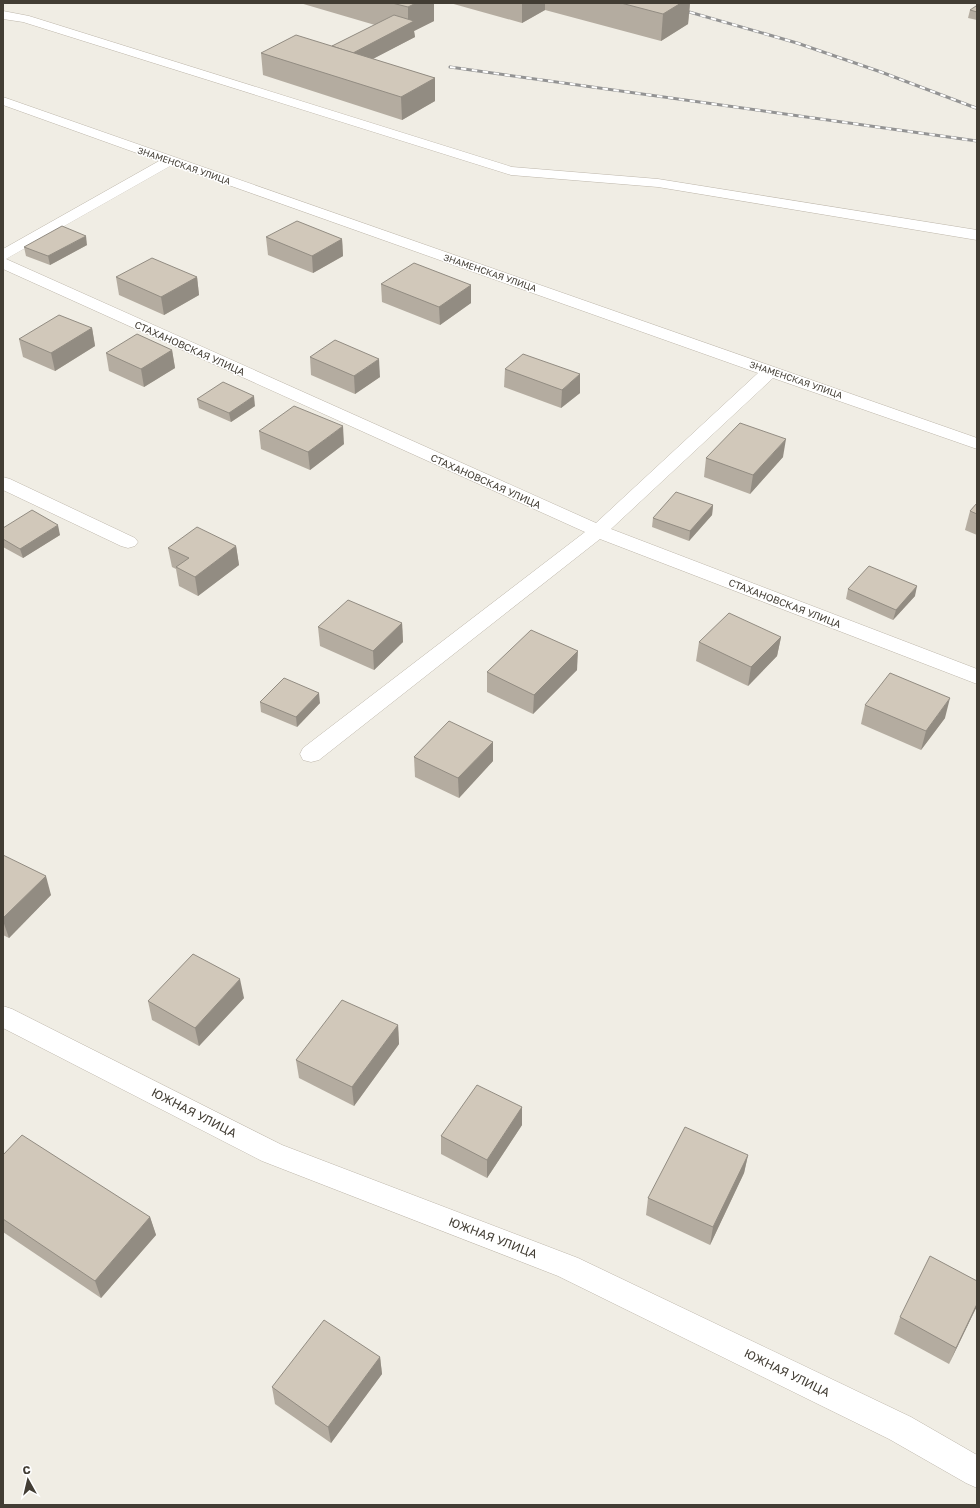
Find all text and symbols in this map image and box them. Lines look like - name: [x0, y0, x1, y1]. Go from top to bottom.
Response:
- street label: ЗНАМЕНСКАЯ УЛИЦА: [136, 144, 232, 187]
- street label: ЗНАМЕНСКАЯ УЛИЦА: [442, 251, 538, 294]
- street label: СТАХАНОВСКАЯ УЛИЦА: [133, 318, 247, 378]
- street label: ЗНАМЕНСКАЯ УЛИЦА: [748, 358, 844, 401]
- street label: СТАХАНОВСКАЯ УЛИЦА: [429, 451, 543, 511]
- street label: СТАХАНОВСКАЯ УЛИЦА: [727, 576, 843, 630]
- street label: ЮЖНАЯ УЛИЦА: [149, 1085, 239, 1141]
- street label: ЮЖНАЯ УЛИЦА: [447, 1214, 540, 1261]
- street label: ЮЖНАЯ УЛИЦА: [742, 1345, 833, 1400]
- north arrow: [8, 1460, 48, 1500]
- text: С: [22, 1463, 31, 1477]

